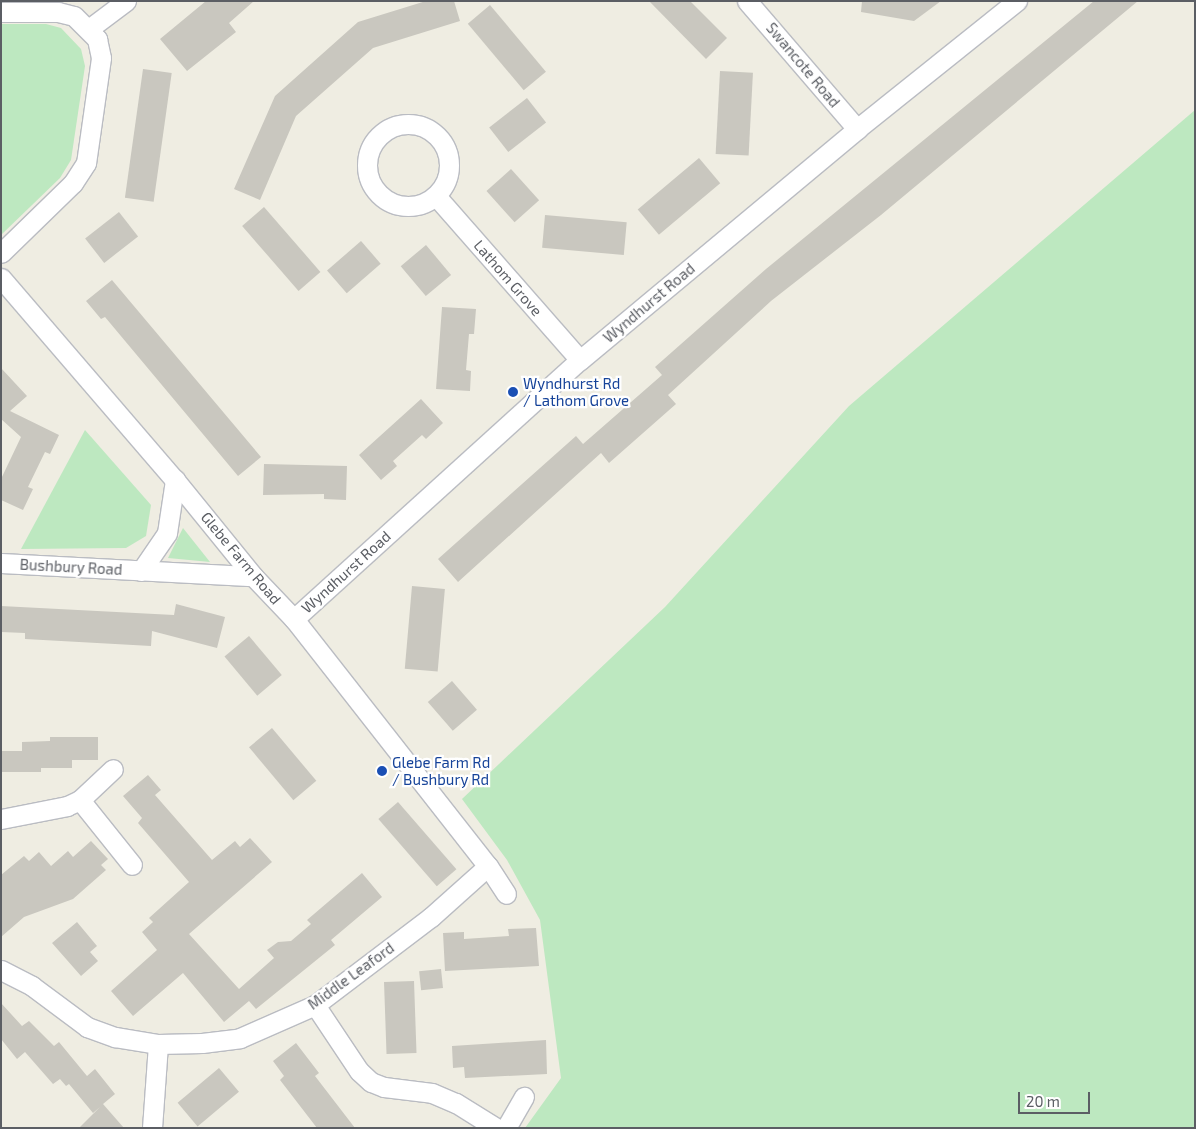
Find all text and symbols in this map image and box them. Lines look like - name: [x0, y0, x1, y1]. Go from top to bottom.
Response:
- street label: Swancote Road: [762, 19, 844, 111]
- street label: Lathom Grove: [470, 236, 546, 320]
- street label: Wyndhurst Road: [600, 259, 698, 347]
- place label: Wyndhurst Rd / Lathom Grove: [523, 374, 629, 409]
- marker: Wyndhurst Rd / Lathom Grove: [507, 386, 519, 398]
- street label: Glebe Farm Road: [197, 508, 285, 608]
- street label: Wyndhurst Road: [298, 527, 394, 617]
- street label: Bushbury Road: [19, 555, 123, 579]
- place label: Glebe Farm Rd / Bushbury Rd: [392, 753, 490, 788]
- marker: Glebe Farm Rd / Bushbury Rd: [376, 765, 388, 777]
- street label: Middle Leaford: [304, 939, 398, 1013]
- scale bar: [1021, 1082, 1094, 1114]
- text: 20 m: [1026, 1092, 1060, 1110]

